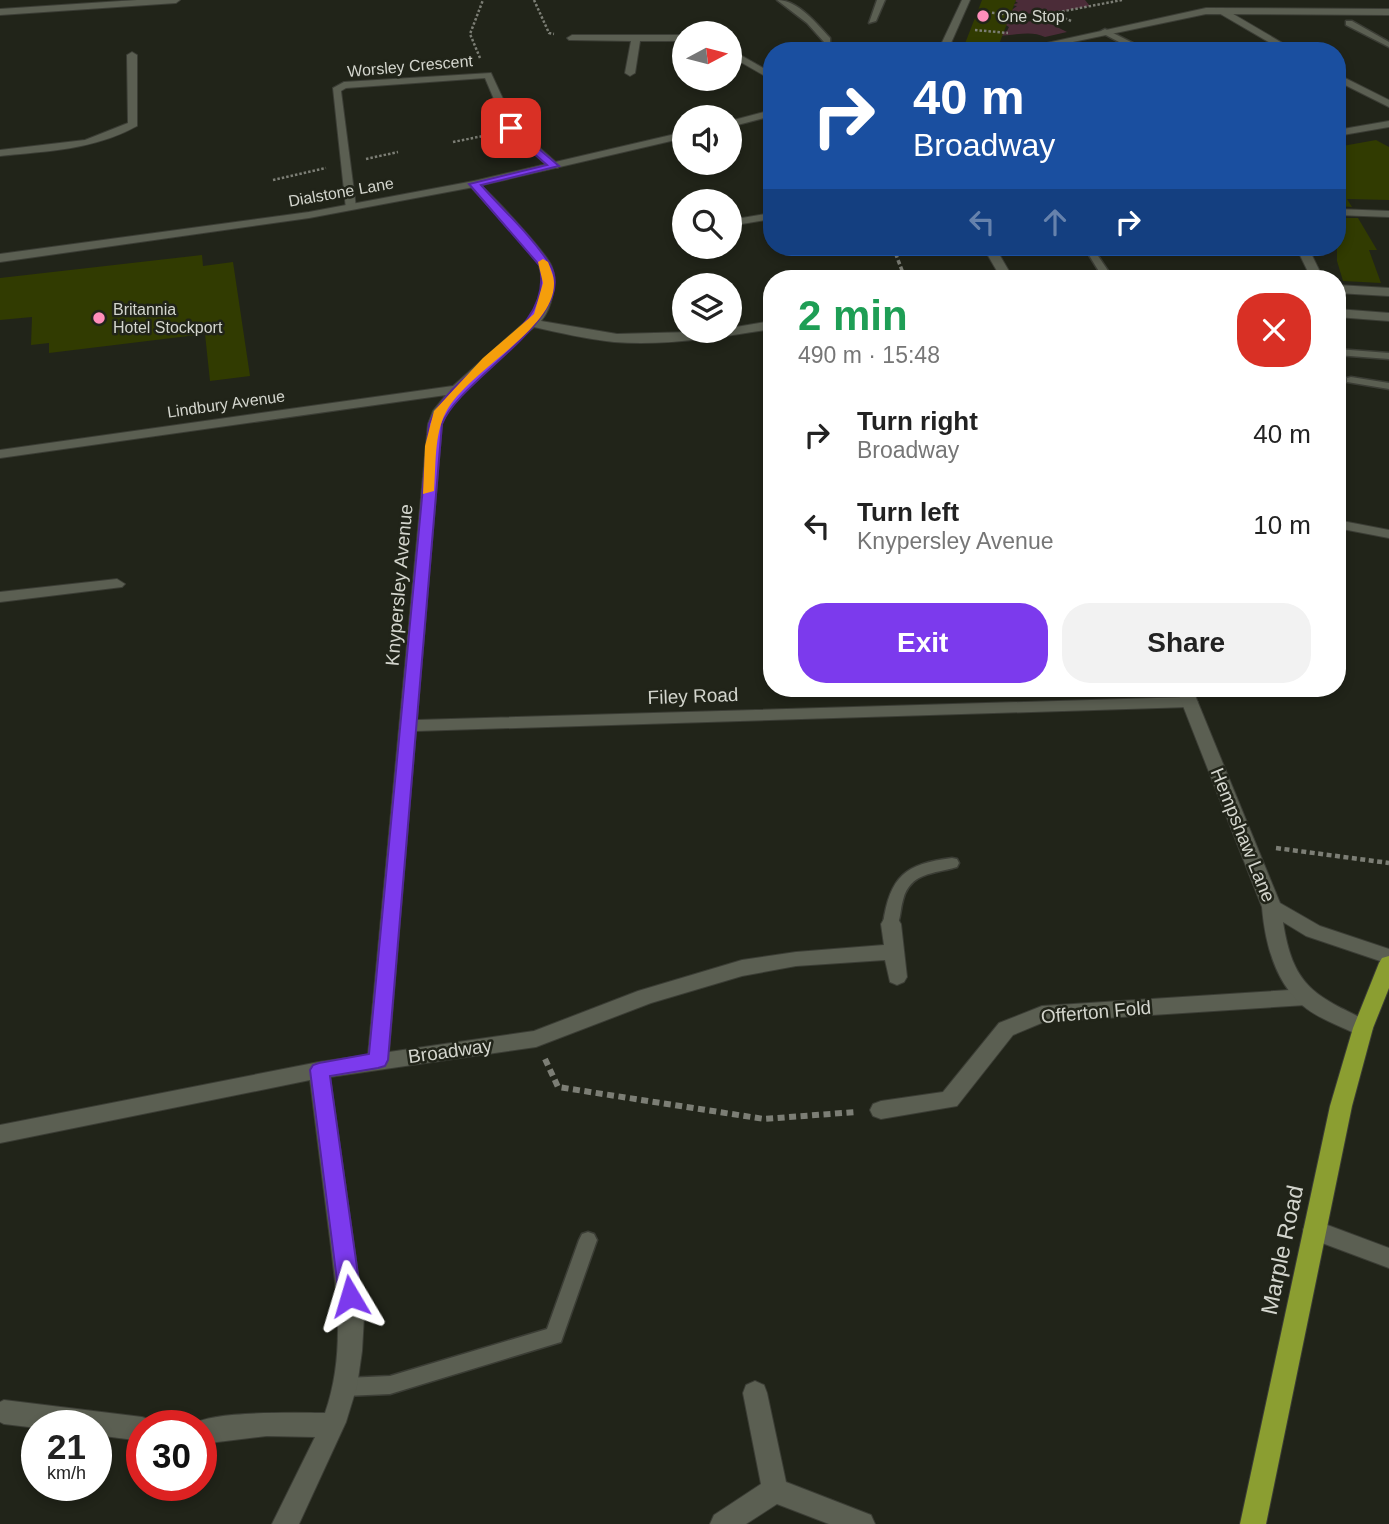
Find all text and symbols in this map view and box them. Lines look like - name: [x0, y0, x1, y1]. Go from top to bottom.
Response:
- marker: One Stop: [975, 8, 991, 24]
- place label: One Stop: [997, 8, 1065, 25]
- north arrow: [672, 21, 742, 91]
- map controls: [672, 21, 742, 343]
- street label: Worsley Crescent: [347, 52, 474, 80]
- icon: right: [798, 70, 889, 161]
- text: 40 m: [913, 70, 1025, 124]
- pin: [481, 98, 541, 158]
- button: sound: [672, 105, 742, 175]
- icon: arrive: [492, 109, 530, 147]
- text: Broadway: [913, 127, 1055, 163]
- street label: Dialstone Lane: [287, 174, 395, 210]
- button: search: [672, 189, 742, 259]
- icon: left: [963, 203, 1001, 241]
- icon: ahead: [1036, 203, 1074, 241]
- icon: right: [1109, 203, 1147, 241]
- button: layers: [672, 273, 742, 343]
- text: 2 min: [798, 292, 908, 339]
- button: close: [1237, 293, 1311, 367]
- place label: Britannia Hotel Stockport: [113, 301, 223, 336]
- marker: Britannia Hotel Stockport: [91, 310, 107, 326]
- text: 490 m · 15:48: [798, 342, 940, 368]
- street label: Lindbury Avenue: [166, 387, 286, 421]
- text: Turn right: [857, 406, 978, 436]
- icon: right: [798, 416, 836, 454]
- text: 40 m: [1253, 419, 1311, 449]
- text: Broadway: [857, 437, 959, 463]
- text: Turn left: [857, 497, 959, 527]
- street label: Knypersley Avenue: [381, 503, 417, 667]
- icon: left: [798, 507, 836, 545]
- text: 10 m: [1253, 510, 1311, 540]
- text: Knypersley Avenue: [857, 528, 1054, 554]
- button: Exit: [798, 603, 1048, 683]
- button: Share: [1062, 603, 1311, 683]
- street label: Filey Road: [647, 684, 739, 708]
- street label: Hempshaw Lane: [1207, 765, 1279, 905]
- street label: Offerton Fold: [1040, 997, 1152, 1027]
- street label: Broadway: [407, 1035, 494, 1067]
- street label: Marple Road: [1256, 1183, 1308, 1317]
- position arrow: [313, 1259, 387, 1333]
- speed limit sign: 30: [126, 1410, 217, 1501]
- text: 21: [47, 1427, 86, 1466]
- text: km/h: [47, 1463, 86, 1483]

